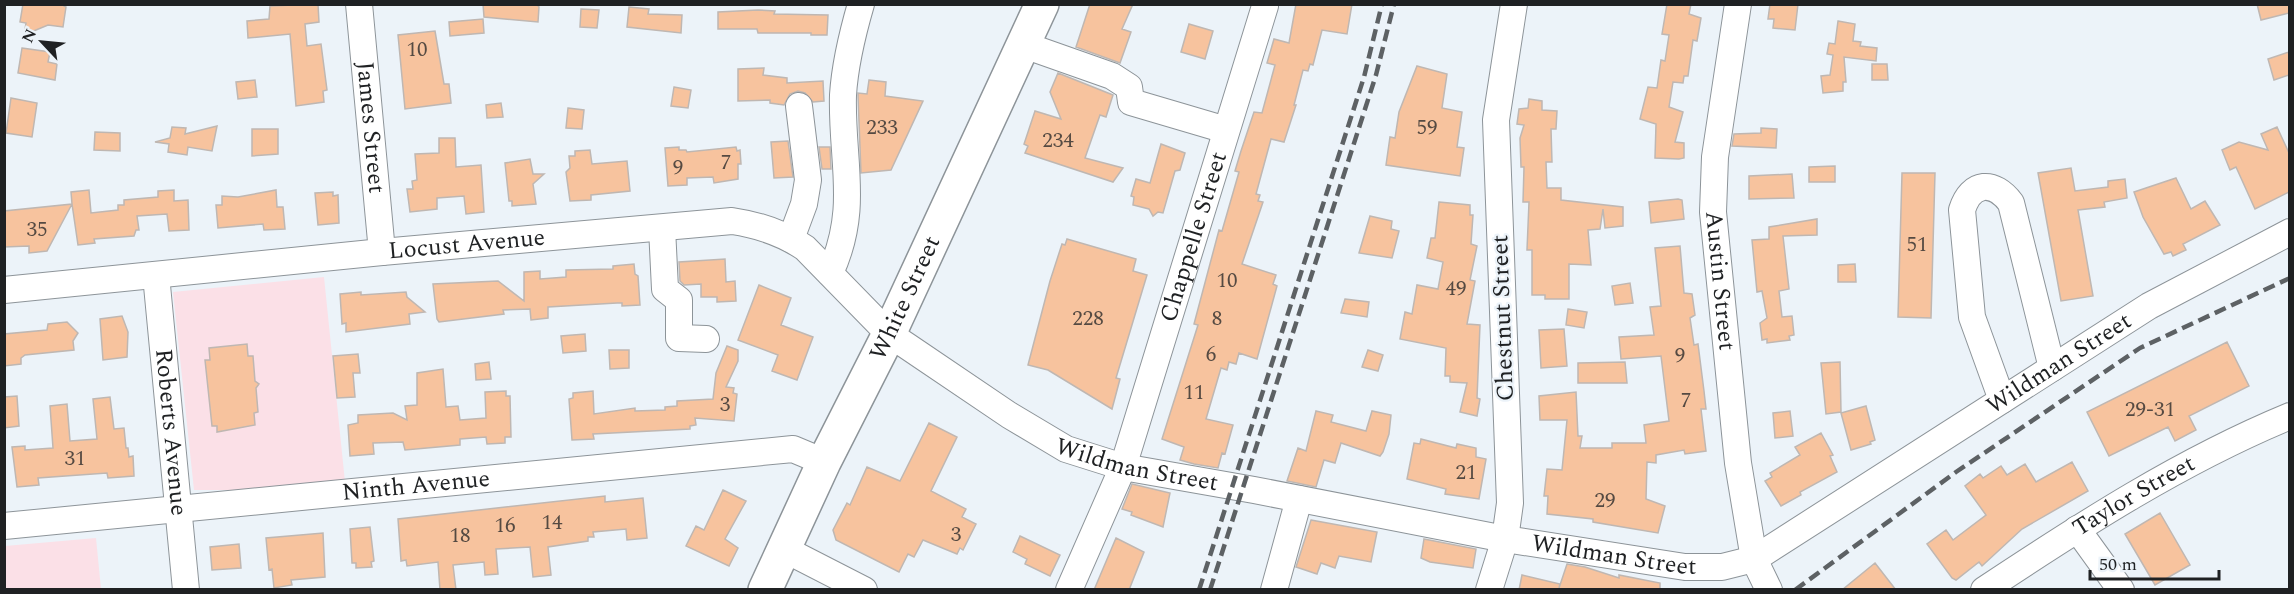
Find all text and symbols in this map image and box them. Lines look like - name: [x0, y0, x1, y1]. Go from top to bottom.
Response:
- north arrow: [12, 12, 72, 72]
- text: N: [16, 25, 43, 47]
- house number: 10: [407, 34, 428, 66]
- street label: James Street: [346, 60, 394, 195]
- house number: 233: [866, 112, 898, 144]
- house number: 59: [1417, 112, 1438, 144]
- house number: 234: [1042, 125, 1074, 157]
- house number: 7: [721, 147, 731, 179]
- street label: Chappelle Street: [1151, 147, 1237, 327]
- house number: 9: [673, 152, 683, 184]
- street label: Austin Street: [1695, 209, 1745, 352]
- house number: 35: [27, 214, 48, 246]
- street label: Locust Avenue: [387, 220, 547, 269]
- house number: 51: [1907, 229, 1928, 261]
- street label: White Street: [860, 230, 950, 367]
- street label: Chestnut Street: [1482, 234, 1524, 402]
- house number: 10: [1217, 265, 1238, 297]
- house number: 49: [1446, 273, 1467, 305]
- house number: 228: [1072, 303, 1104, 335]
- house number: 8: [1212, 303, 1222, 335]
- street label: Wildman Street: [1979, 304, 2139, 424]
- house number: 6: [1206, 339, 1216, 371]
- house number: 9: [1675, 340, 1685, 372]
- street label: Roberts Avenue: [145, 347, 197, 517]
- house number: 11: [1184, 377, 1205, 409]
- house number: 7: [1681, 385, 1691, 417]
- house number: 3: [720, 389, 731, 421]
- house number: 29-31: [2125, 394, 2175, 426]
- street label: Wildman Street: [1051, 429, 1221, 501]
- house number: 31: [65, 443, 86, 475]
- street label: Taylor Street: [2065, 446, 2202, 546]
- house number: 21: [1456, 457, 1477, 489]
- street label: Ninth Avenue: [340, 461, 492, 511]
- house number: 29: [1595, 485, 1616, 517]
- house number: 14: [542, 507, 563, 539]
- house number: 16: [495, 510, 516, 542]
- house number: 3: [951, 519, 962, 551]
- house number: 18: [450, 520, 471, 552]
- street label: Wildman Street: [1529, 525, 1696, 585]
- scale bar: [2090, 543, 2219, 581]
- text: 50 m: [2099, 551, 2137, 578]

